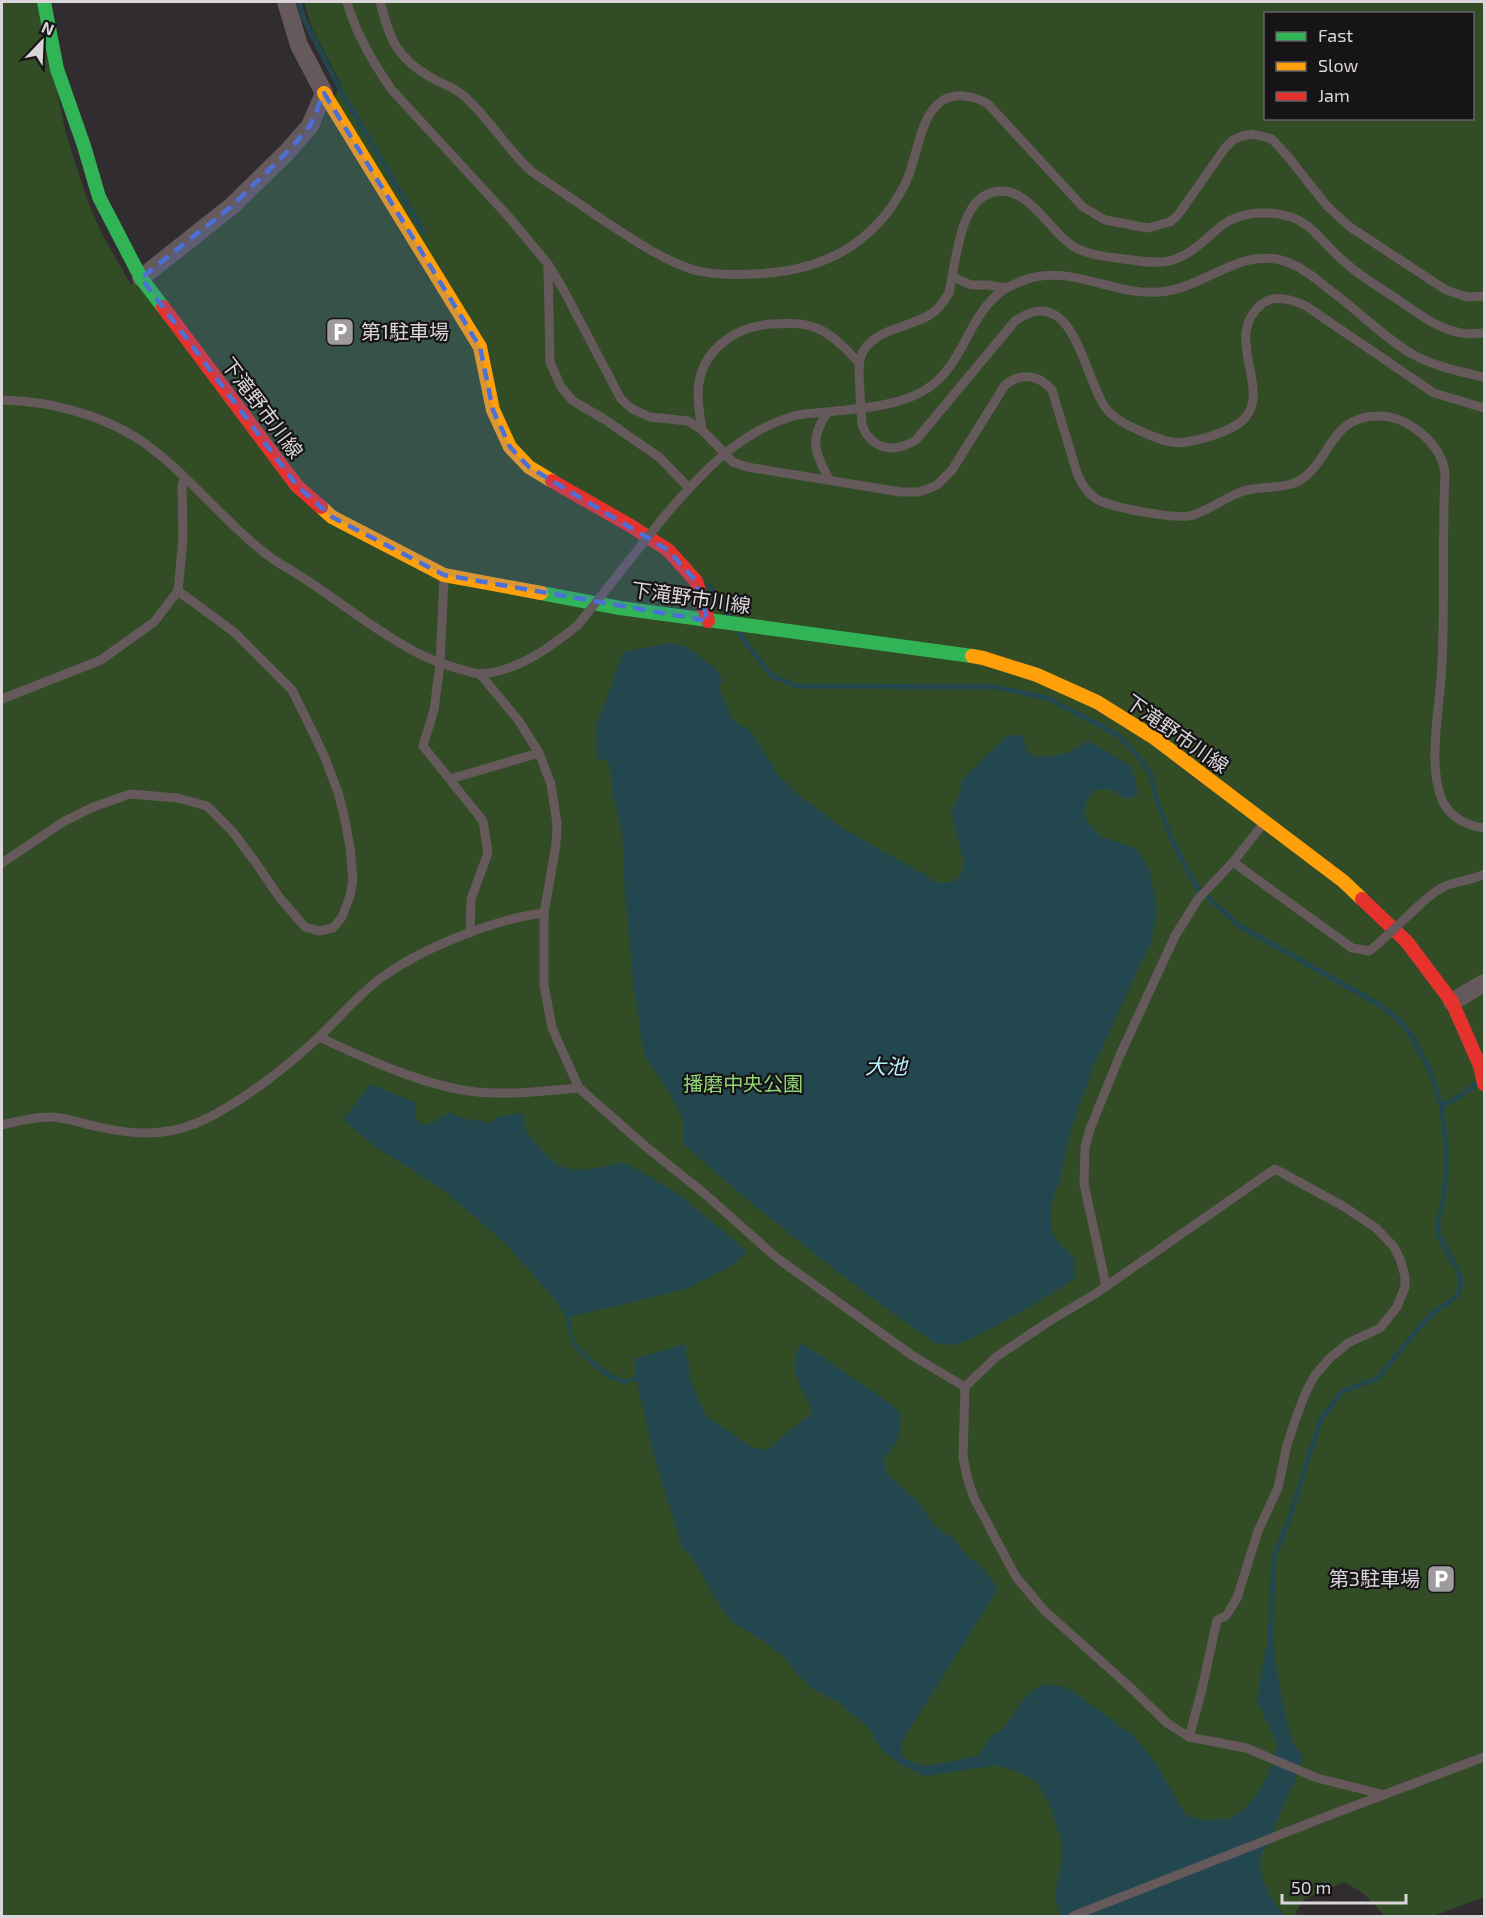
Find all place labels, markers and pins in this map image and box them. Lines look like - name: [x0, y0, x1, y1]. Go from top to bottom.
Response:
- parking icon: 第1駐車場: [324, 316, 356, 348]
- place label: 第1駐車場: [361, 319, 449, 343]
- parking icon: 第3駐車場: [1425, 1563, 1457, 1595]
- place label: 第3駐車場: [1329, 1566, 1420, 1590]

